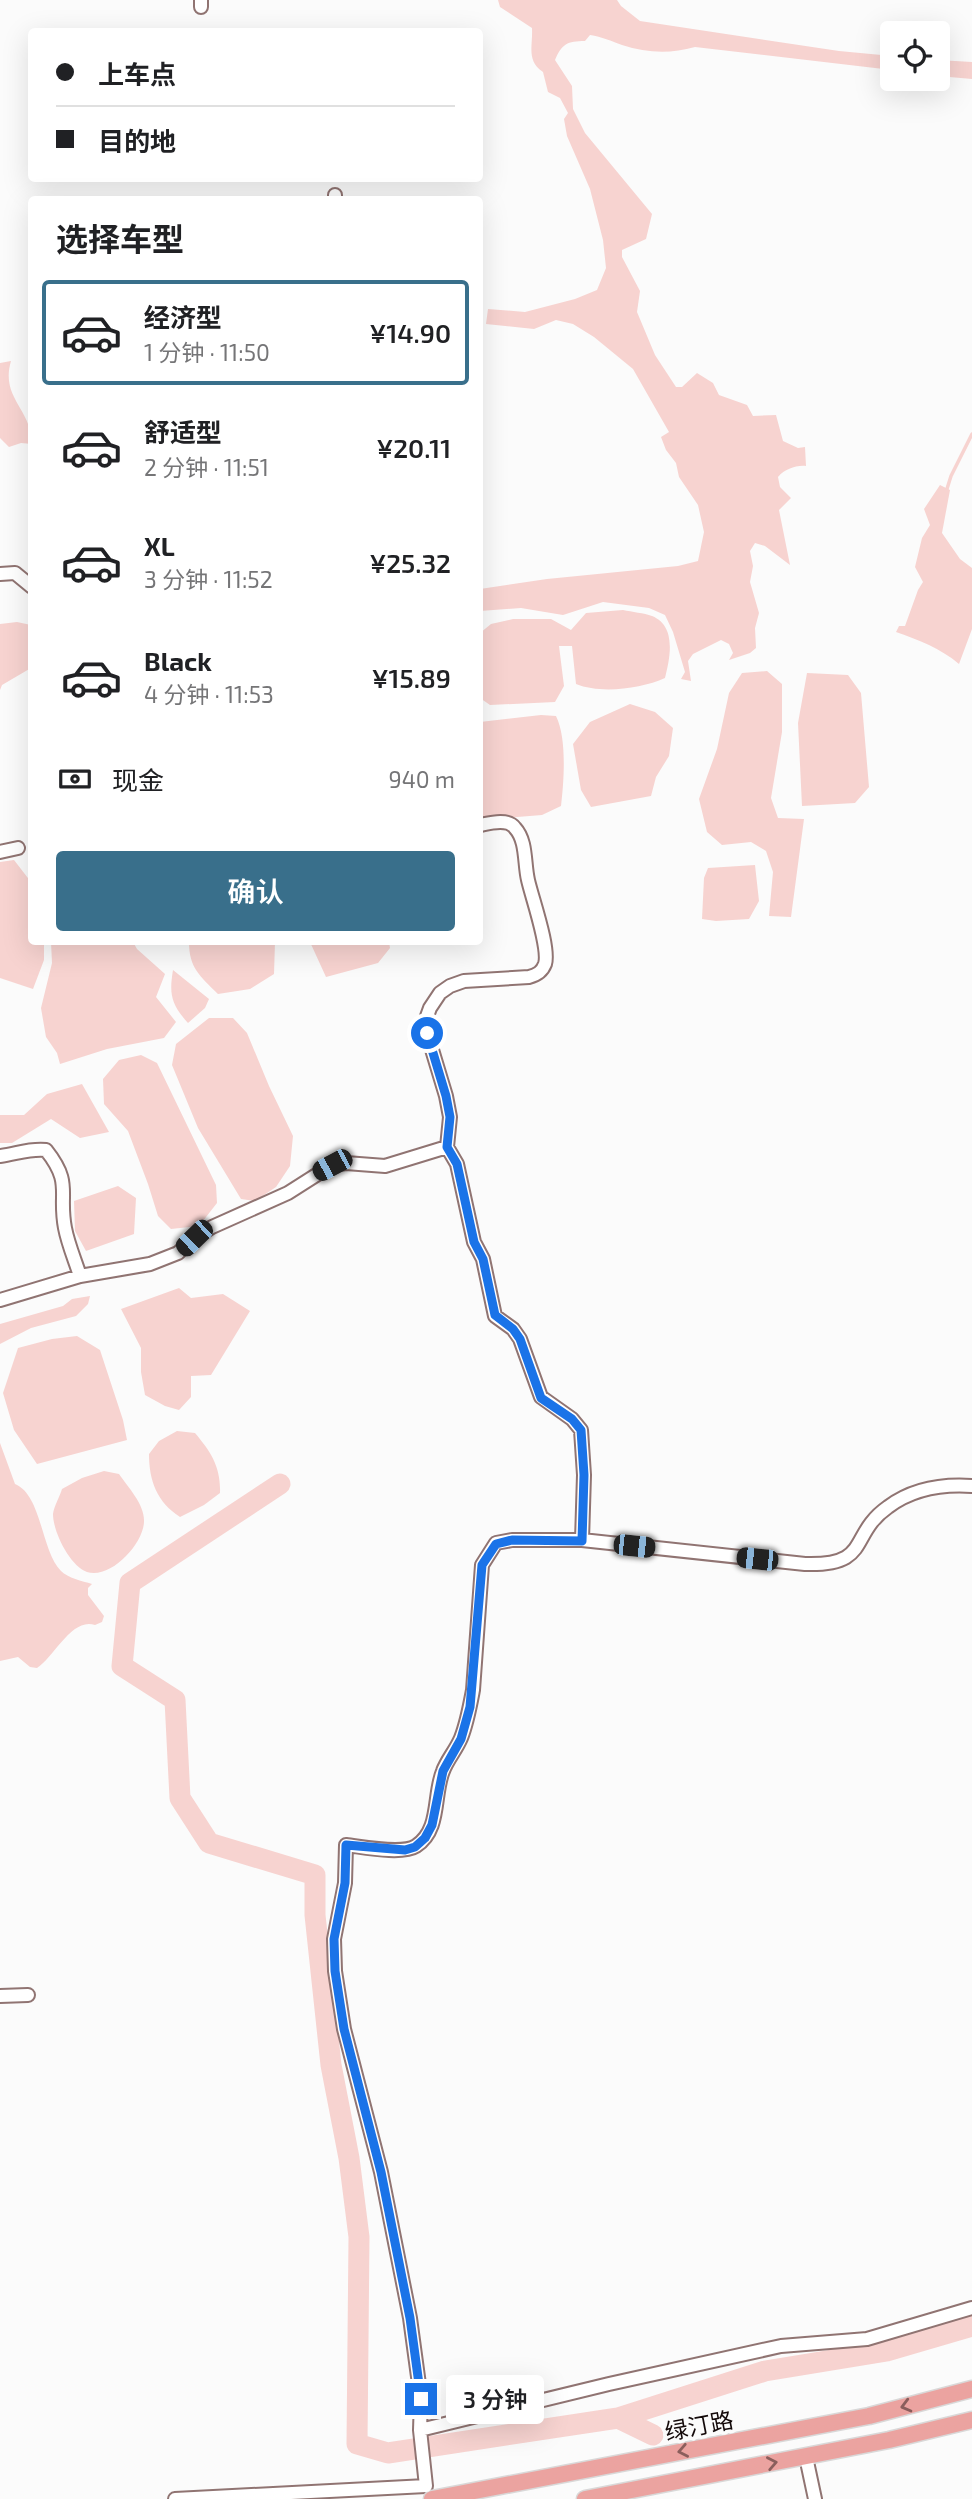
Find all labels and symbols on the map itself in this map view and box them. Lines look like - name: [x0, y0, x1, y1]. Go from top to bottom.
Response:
- route start: [411, 1017, 443, 1049]
- car: [309, 1146, 356, 1184]
- car: [172, 1216, 217, 1260]
- car: [613, 1533, 656, 1559]
- car: [736, 1546, 779, 1572]
- callout: 3 分钟: [446, 2374, 544, 2424]
- route end: [405, 2383, 437, 2415]
- one-way arrow: [900, 2398, 912, 2412]
- street label: 绿汀路: [662, 2405, 736, 2445]
- one-way arrow: [677, 2442, 689, 2457]
- one-way arrow: [766, 2456, 778, 2471]

